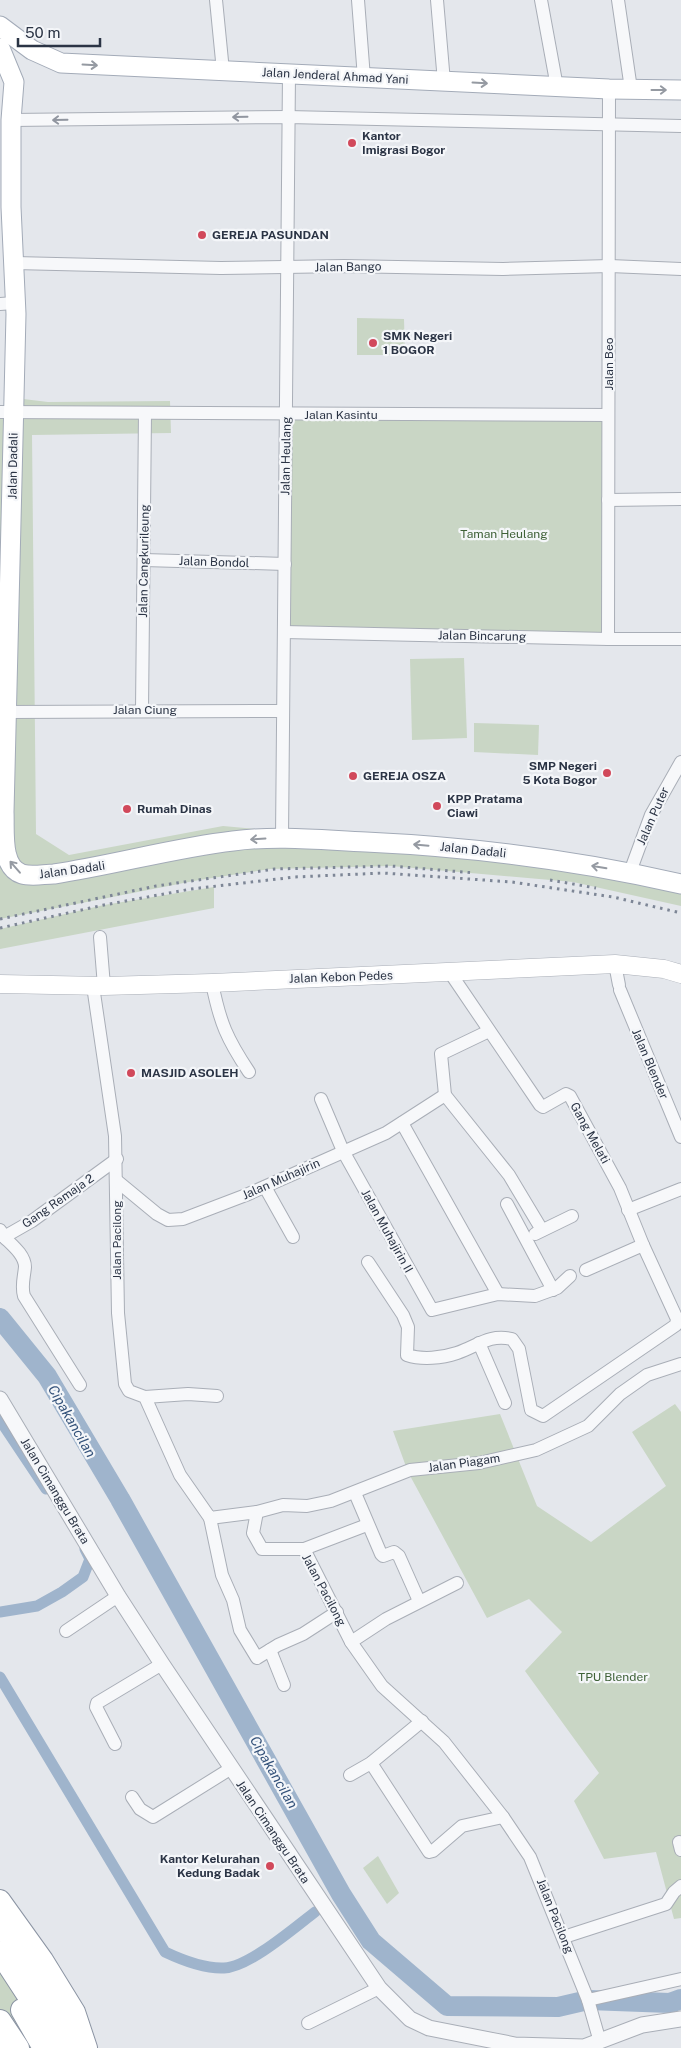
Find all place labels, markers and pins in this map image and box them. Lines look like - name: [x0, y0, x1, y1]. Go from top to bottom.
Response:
- place label: Kantor Imigrasi Bogor: [362, 129, 445, 157]
- marker: Kantor Imigrasi Bogor: [346, 137, 358, 149]
- place label: GEREJA PASUNDAN: [212, 228, 329, 242]
- marker: GEREJA PASUNDAN: [196, 229, 208, 241]
- place label: SMK Negeri 1 BOGOR: [383, 329, 452, 357]
- marker: SMK Negeri 1 BOGOR: [367, 337, 379, 349]
- place label: SMP Negeri 5 Kota Bogor: [522, 759, 597, 787]
- marker: SMP Negeri 5 Kota Bogor: [601, 767, 613, 779]
- place label: GEREJA OSZA: [363, 769, 446, 783]
- marker: GEREJA OSZA: [347, 770, 359, 782]
- place label: KPP Pratama Ciawi: [447, 792, 523, 820]
- marker: KPP Pratama Ciawi: [431, 800, 443, 812]
- place label: Rumah Dinas: [137, 802, 212, 816]
- marker: Rumah Dinas: [121, 803, 133, 815]
- place label: MASJID ASOLEH: [141, 1066, 239, 1080]
- marker: MASJID ASOLEH: [125, 1067, 137, 1079]
- place label: Kantor Kelurahan Kedung Badak: [160, 1852, 260, 1880]
- marker: Kantor Kelurahan Kedung Badak: [264, 1860, 276, 1872]

